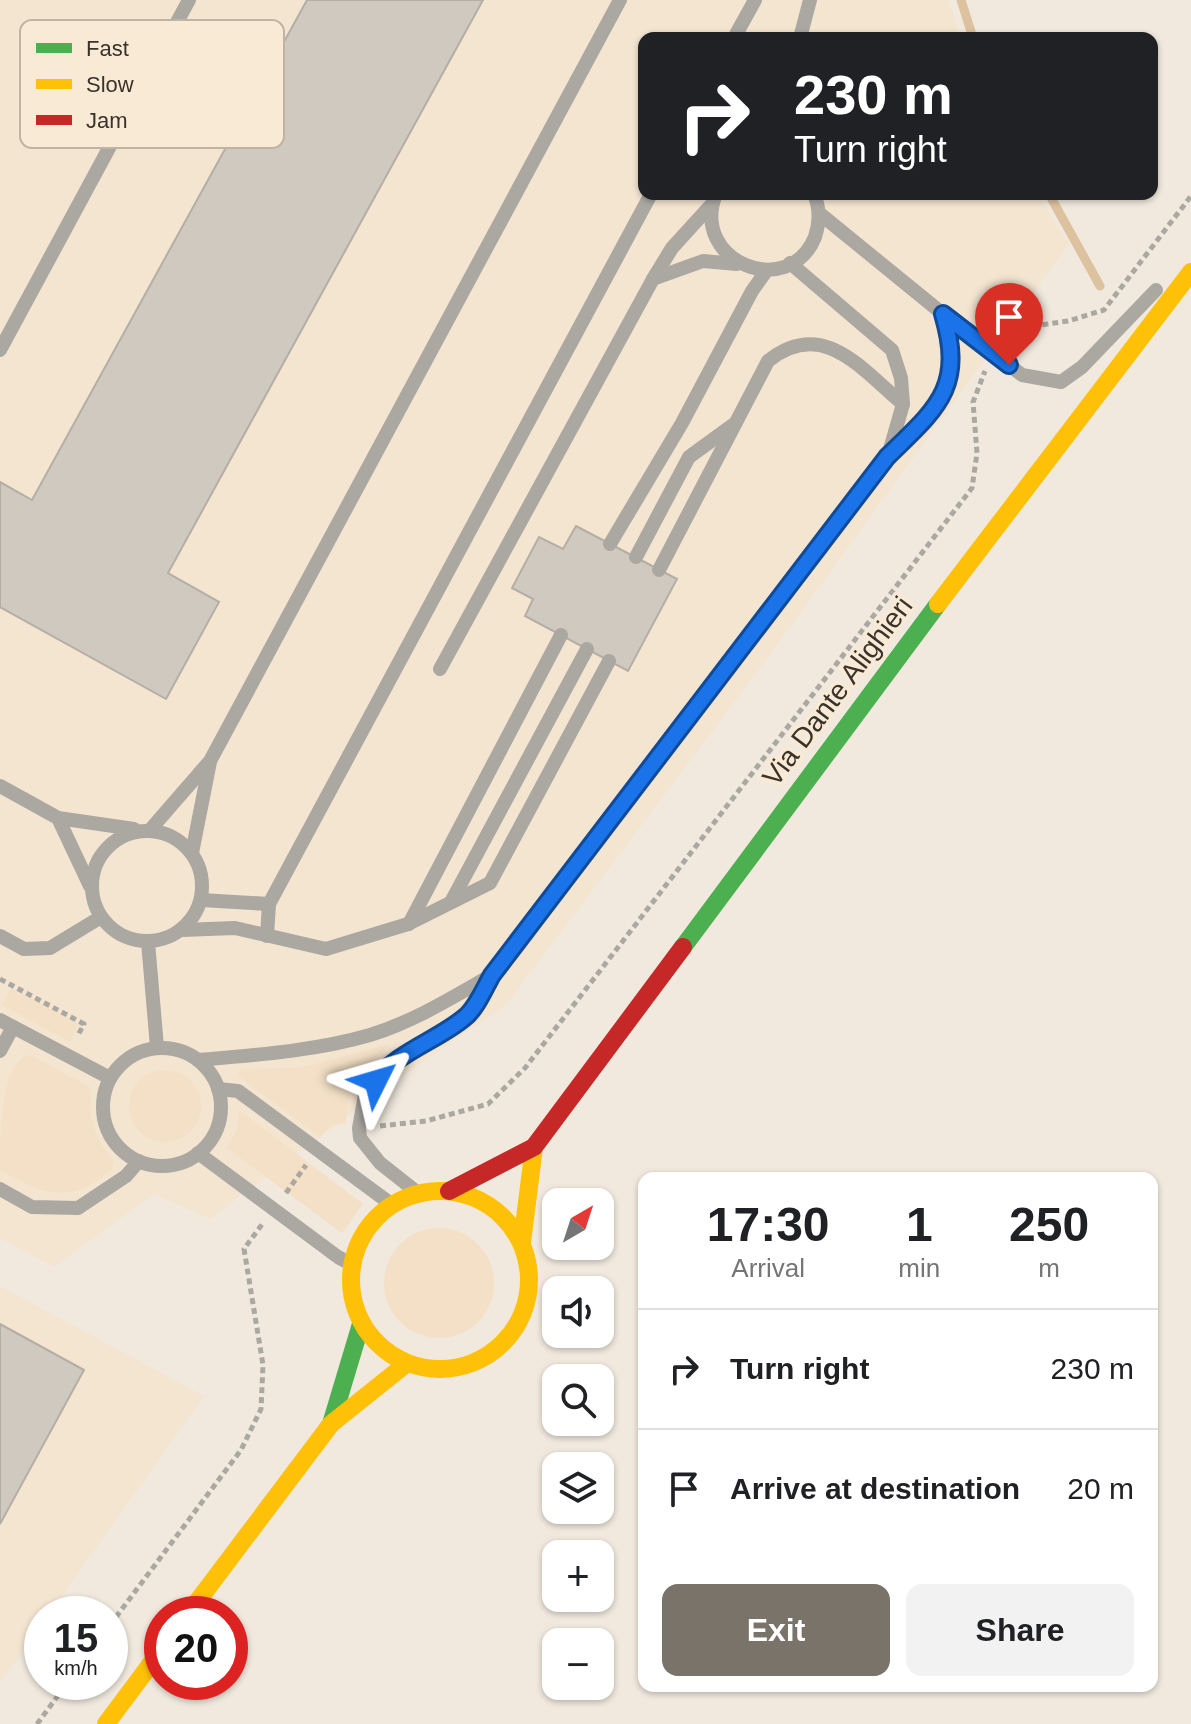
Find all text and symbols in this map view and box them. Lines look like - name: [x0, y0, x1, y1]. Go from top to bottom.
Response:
- legend: [20, 20, 284, 148]
- text: Fast: [86, 36, 129, 61]
- text: 230 m: [794, 63, 953, 126]
- icon: right: [662, 64, 766, 168]
- text: Slow: [86, 72, 134, 97]
- text: Jam: [86, 108, 128, 133]
- text: Turn right: [794, 129, 947, 170]
- pin: [975, 283, 1043, 365]
- icon: arrive: [987, 295, 1031, 339]
- street label: Via Dante Alighieri: [756, 591, 918, 792]
- position arrow: [334, 1039, 418, 1123]
- north arrow: [542, 1188, 614, 1260]
- map controls: [542, 1188, 614, 1700]
- text: 17:30: [707, 1198, 830, 1251]
- text: 1: [906, 1198, 933, 1251]
- text: 250: [1009, 1198, 1089, 1251]
- text: Arrival: [731, 1253, 805, 1283]
- text: min: [898, 1253, 940, 1283]
- text: m: [1038, 1253, 1060, 1283]
- button: sound: [542, 1276, 614, 1348]
- icon: right: [662, 1347, 706, 1391]
- text: Turn right: [730, 1352, 869, 1385]
- text: 230 m: [1051, 1352, 1134, 1385]
- button: search: [542, 1364, 614, 1436]
- button: layers: [542, 1452, 614, 1524]
- icon: arrive: [662, 1467, 706, 1511]
- text: Arrive at destination: [730, 1472, 1020, 1505]
- text: 20 m: [1067, 1472, 1134, 1505]
- button: +: [542, 1540, 614, 1612]
- button: Exit: [662, 1584, 890, 1676]
- button: Share: [906, 1584, 1134, 1676]
- speed limit sign: 20: [144, 1596, 248, 1700]
- text: 15: [54, 1616, 98, 1660]
- button: −: [542, 1628, 614, 1700]
- text: km/h: [54, 1657, 98, 1679]

